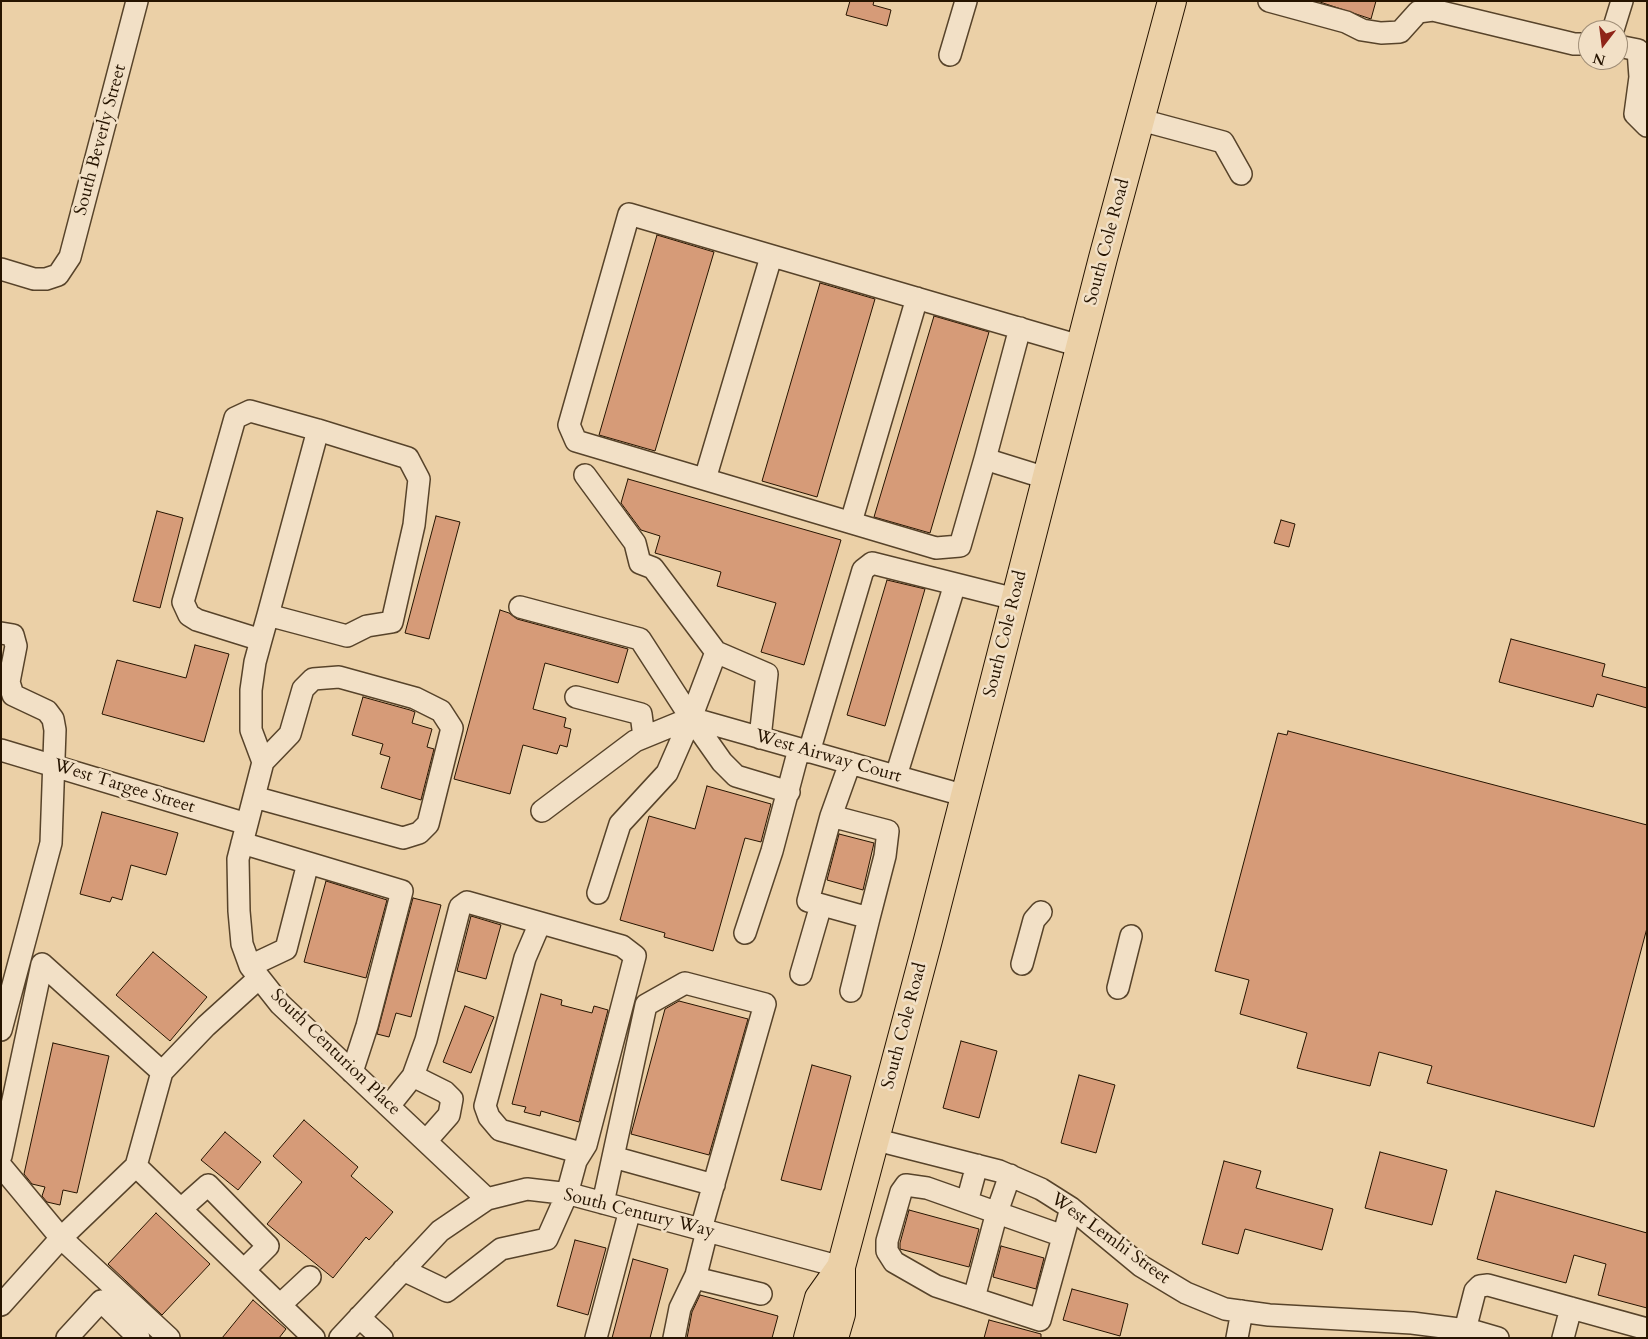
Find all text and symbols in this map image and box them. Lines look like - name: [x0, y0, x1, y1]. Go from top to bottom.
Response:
- north arrow: [1578, 20, 1628, 70]
- text: N: [1591, 48, 1608, 70]
- street label: South Beverly Street: [70, 62, 132, 218]
- street label: South Cole Road: [1081, 177, 1135, 307]
- street label: South Cole Road: [980, 568, 1032, 700]
- street label: West Airway Court: [752, 726, 904, 788]
- street label: West Targee Street: [51, 755, 197, 819]
- street label: South Cole Road: [878, 961, 932, 1091]
- street label: South Centurion Place: [265, 985, 405, 1121]
- street label: South Century Way: [561, 1185, 717, 1243]
- street label: West Lemhi Street: [1046, 1189, 1174, 1289]

